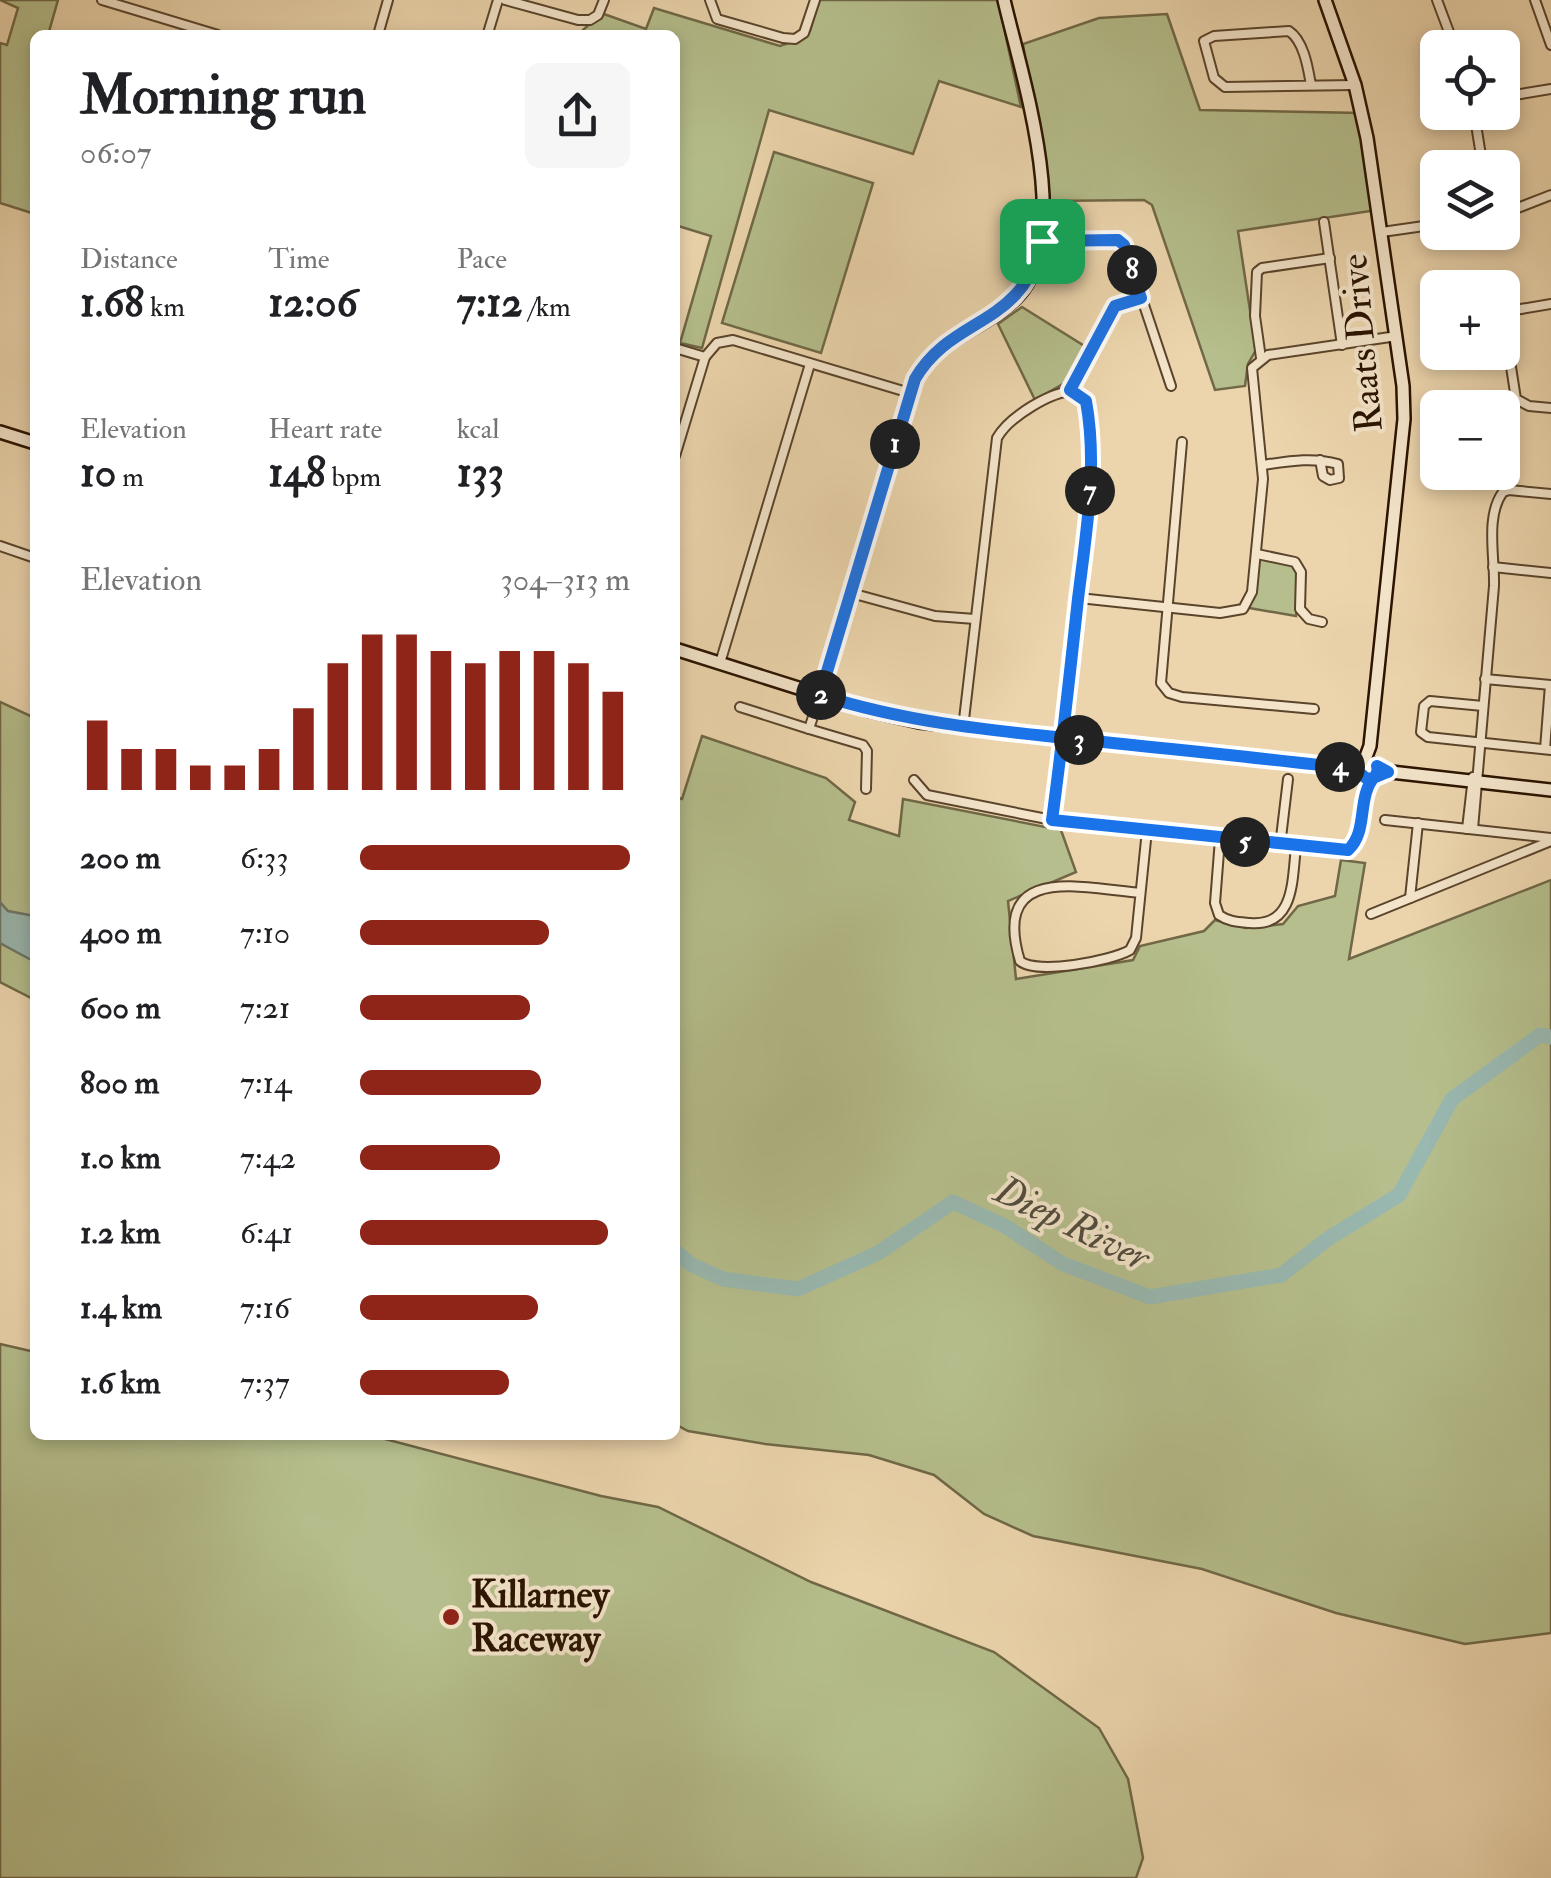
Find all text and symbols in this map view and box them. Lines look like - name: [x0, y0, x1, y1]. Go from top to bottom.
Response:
- map controls: [1420, 30, 1520, 490]
- button: locate: [1420, 30, 1520, 130]
- text: Morning run: [80, 61, 366, 130]
- button: share: [525, 63, 630, 168]
- text: 06:07: [80, 133, 152, 173]
- button: layers: [1420, 150, 1520, 250]
- pin: [1000, 199, 1085, 284]
- icon: arrive: [1015, 214, 1070, 269]
- text: Distance: [80, 242, 178, 277]
- text: Time: [268, 242, 330, 277]
- text: Pace: [457, 242, 507, 277]
- pin: 8: [1107, 245, 1157, 295]
- text: 8: [1125, 252, 1139, 287]
- street label: Raats Drive: [1330, 252, 1394, 434]
- button: +: [1420, 270, 1520, 370]
- text: 1.68: [80, 277, 144, 329]
- text: 12:06: [268, 277, 358, 329]
- text: 7:12: [457, 277, 523, 329]
- text: km: [144, 290, 185, 325]
- text: /km: [523, 290, 571, 325]
- button: −: [1420, 390, 1520, 490]
- text: Elevation: [80, 412, 187, 447]
- text: Heart rate: [268, 412, 382, 447]
- text: kcal: [457, 412, 500, 447]
- pin: 1: [870, 419, 920, 469]
- text: 1: [890, 426, 900, 461]
- text: 10: [80, 447, 116, 499]
- text: 148: [268, 447, 326, 499]
- text: 133: [457, 447, 504, 499]
- text: m: [116, 460, 144, 495]
- text: bpm: [326, 460, 381, 495]
- pin: 7: [1065, 466, 1115, 516]
- text: 7: [1084, 473, 1096, 508]
- text: Elevation: [80, 560, 202, 600]
- text: 304–313 m: [500, 560, 630, 600]
- pin: 2: [796, 670, 846, 720]
- text: 2: [814, 677, 828, 712]
- pin: 3: [1054, 715, 1104, 765]
- text: 3: [1074, 722, 1084, 757]
- pin: 4: [1315, 742, 1365, 792]
- text: 4: [1332, 749, 1348, 784]
- pin: 5: [1220, 817, 1270, 867]
- text: 5: [1239, 824, 1251, 859]
- text: 200 m: [80, 838, 161, 878]
- text: 6:33: [240, 838, 289, 878]
- text: 400 m: [80, 913, 162, 953]
- text: 7:10: [240, 913, 290, 953]
- text: 600 m: [80, 988, 161, 1028]
- text: 7:21: [240, 988, 290, 1028]
- text: 800 m: [80, 1063, 159, 1103]
- text: 7:14: [240, 1063, 291, 1103]
- text: 1.0 km: [80, 1138, 161, 1178]
- text: 7:42: [240, 1138, 296, 1178]
- water label: Diep River: [984, 1164, 1160, 1284]
- text: 1.2 km: [80, 1213, 161, 1253]
- text: 6:41: [240, 1213, 293, 1253]
- text: 1.4 km: [80, 1288, 162, 1328]
- text: 7:16: [240, 1288, 290, 1328]
- text: 1.6 km: [80, 1363, 161, 1403]
- text: 7:37: [240, 1363, 290, 1403]
- place label: Killarney Raceway: [471, 1571, 610, 1663]
- marker: Killarney Raceway: [440, 1606, 462, 1628]

